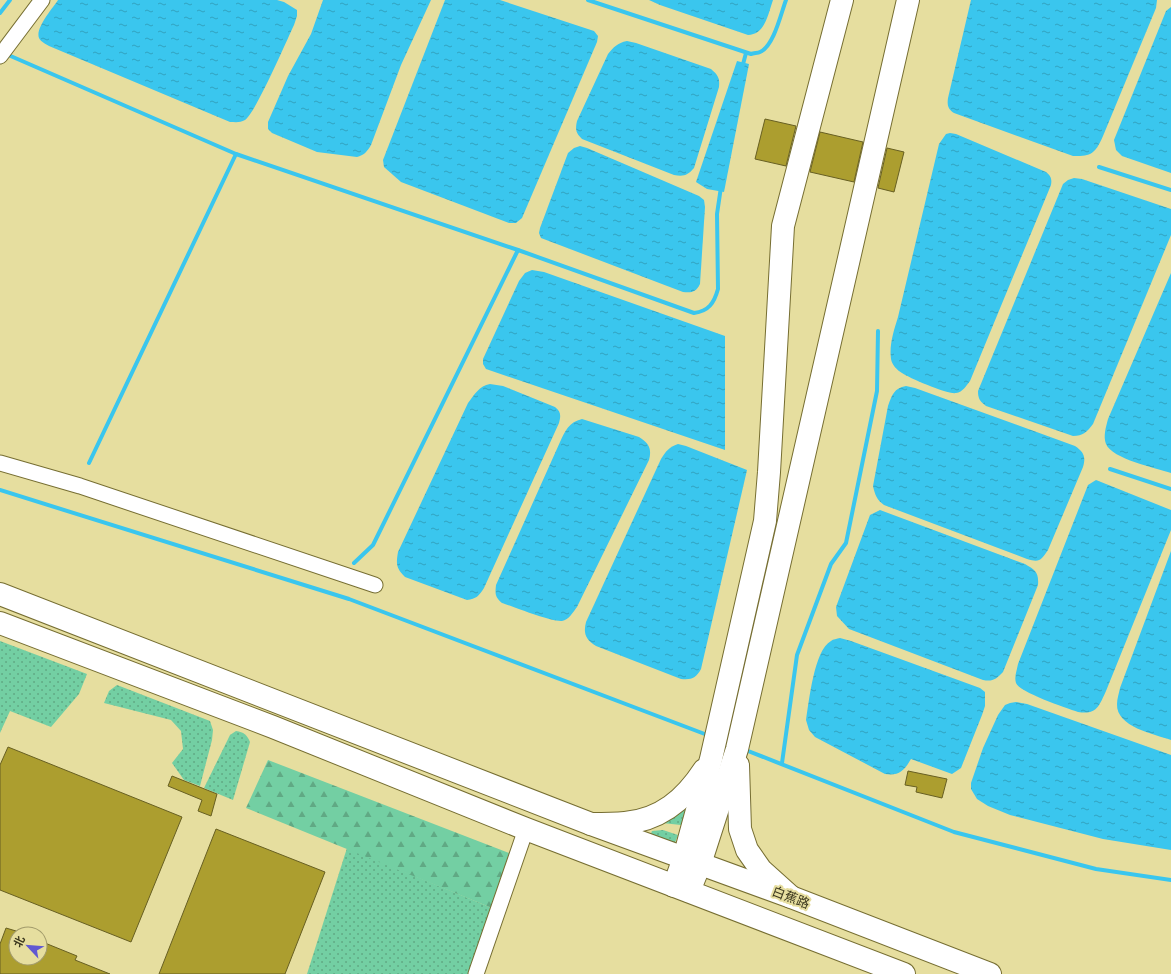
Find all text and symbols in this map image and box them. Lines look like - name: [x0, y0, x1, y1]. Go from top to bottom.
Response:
- street label: 白蕉路: [770, 883, 812, 911]
- north arrow: [8, 926, 48, 966]
- text: 北: [10, 934, 28, 950]

